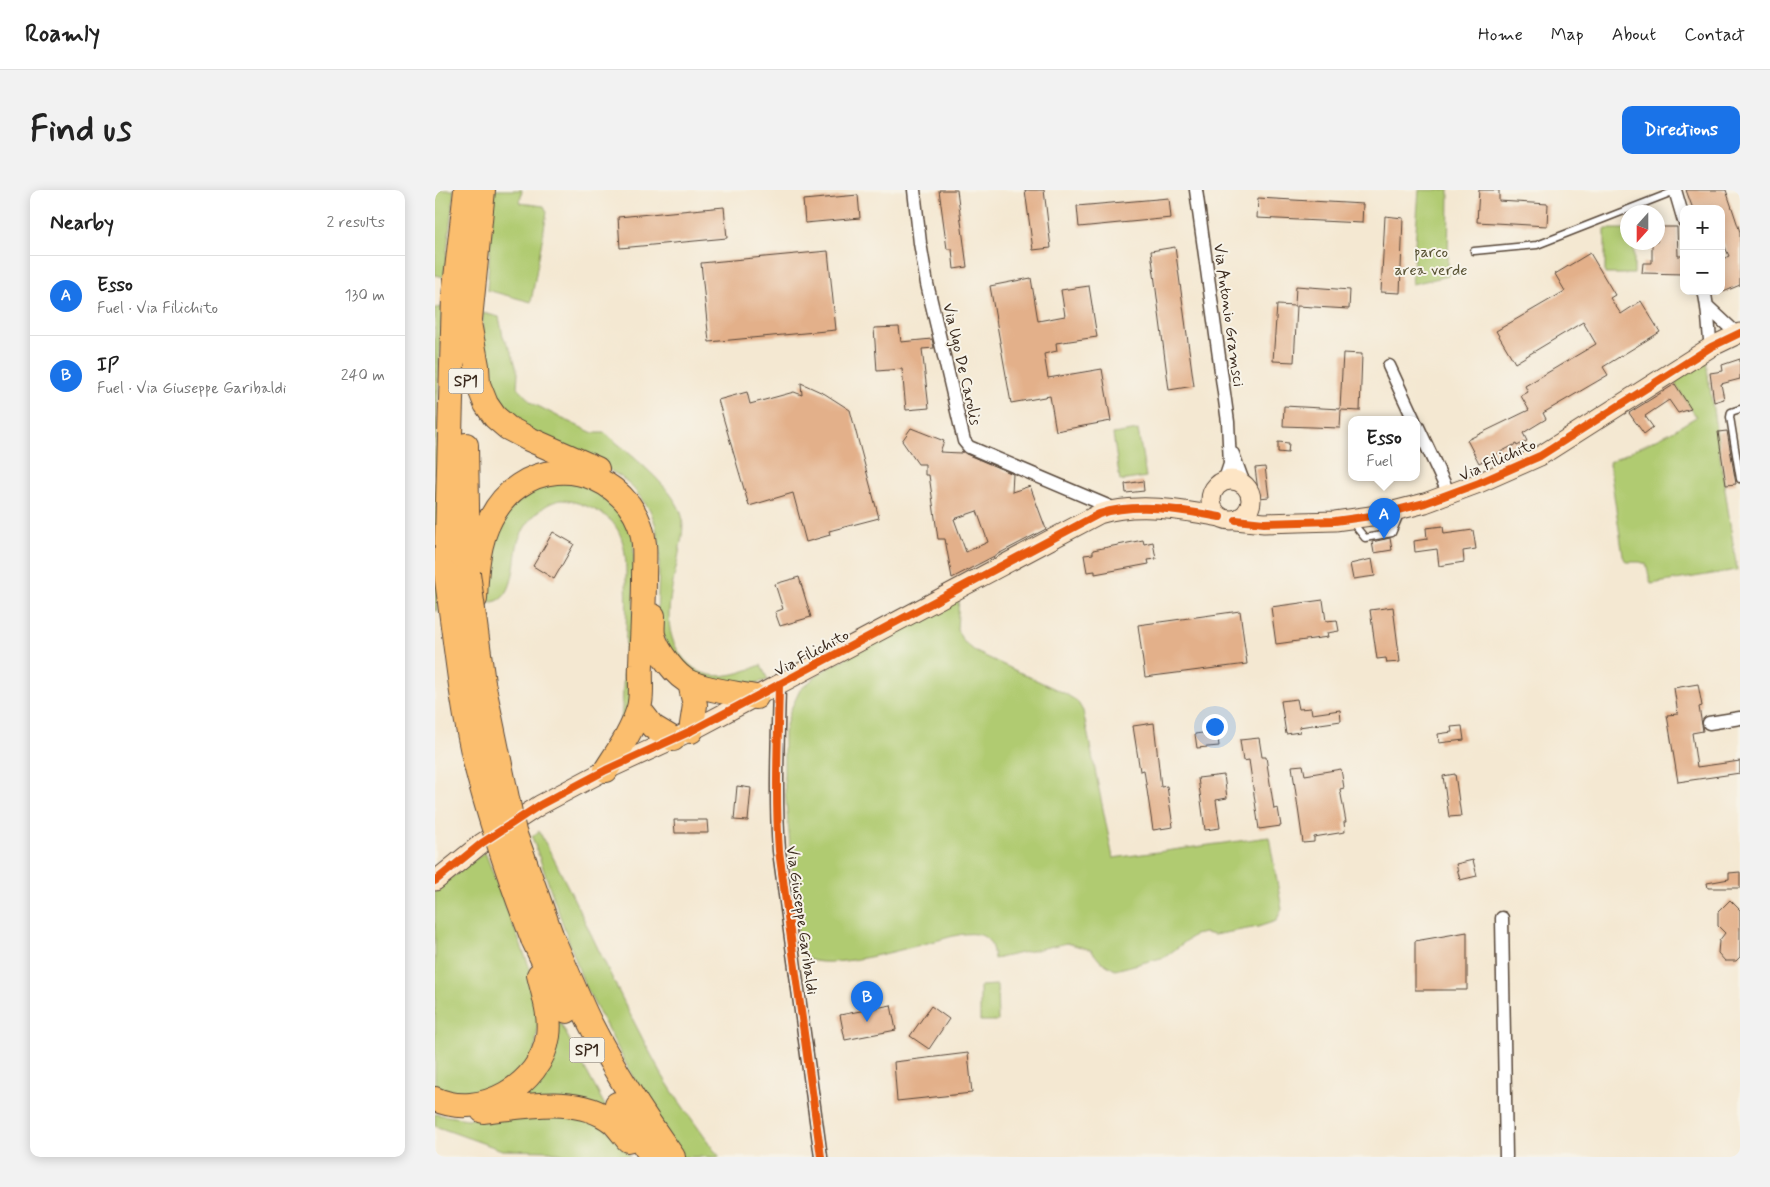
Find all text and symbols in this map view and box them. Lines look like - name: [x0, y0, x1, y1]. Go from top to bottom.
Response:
- text: Roamly: [25, 19, 100, 50]
- text: Home: [1478, 23, 1523, 47]
- text: Map: [1551, 23, 1584, 47]
- text: About: [1612, 23, 1656, 47]
- text: Contact: [1684, 23, 1745, 47]
- button: Directions: [1622, 106, 1740, 154]
- text: Find us: [30, 107, 132, 153]
- north arrow: [1620, 205, 1665, 250]
- map controls: [1680, 205, 1725, 295]
- button: +: [1680, 205, 1725, 250]
- text: Nearby: [50, 209, 114, 237]
- text: 2 results: [327, 212, 385, 233]
- street label: Via Antonio Gramsci: [1208, 242, 1249, 388]
- park label: parco area verde: [1394, 242, 1468, 281]
- button: −: [1680, 250, 1725, 295]
- text: Esso: [97, 273, 133, 298]
- text: A: [61, 285, 71, 306]
- text: 130 m: [344, 285, 385, 306]
- text: Fuel · Via Filichito: [97, 298, 218, 319]
- street label: Via Ugo De Carolis: [937, 301, 986, 428]
- text: IP: [97, 353, 119, 378]
- text: B: [61, 365, 71, 386]
- text: 240 m: [341, 365, 385, 386]
- road number: SP1: [449, 368, 483, 394]
- text: Fuel · Via Giuseppe Garibaldi: [97, 378, 286, 399]
- popup: [1348, 416, 1420, 481]
- text: Esso: [1366, 426, 1402, 451]
- street label: Via Filichito: [1456, 434, 1539, 487]
- text: Fuel: [1366, 451, 1393, 472]
- pin: A: [1368, 498, 1400, 539]
- street label: Via Filichito: [771, 625, 853, 682]
- your location: [1202, 714, 1228, 740]
- street label: Via Giuseppe Garibaldi: [781, 844, 822, 996]
- pin: B: [851, 981, 883, 1022]
- road number: SP1: [569, 1038, 605, 1062]

